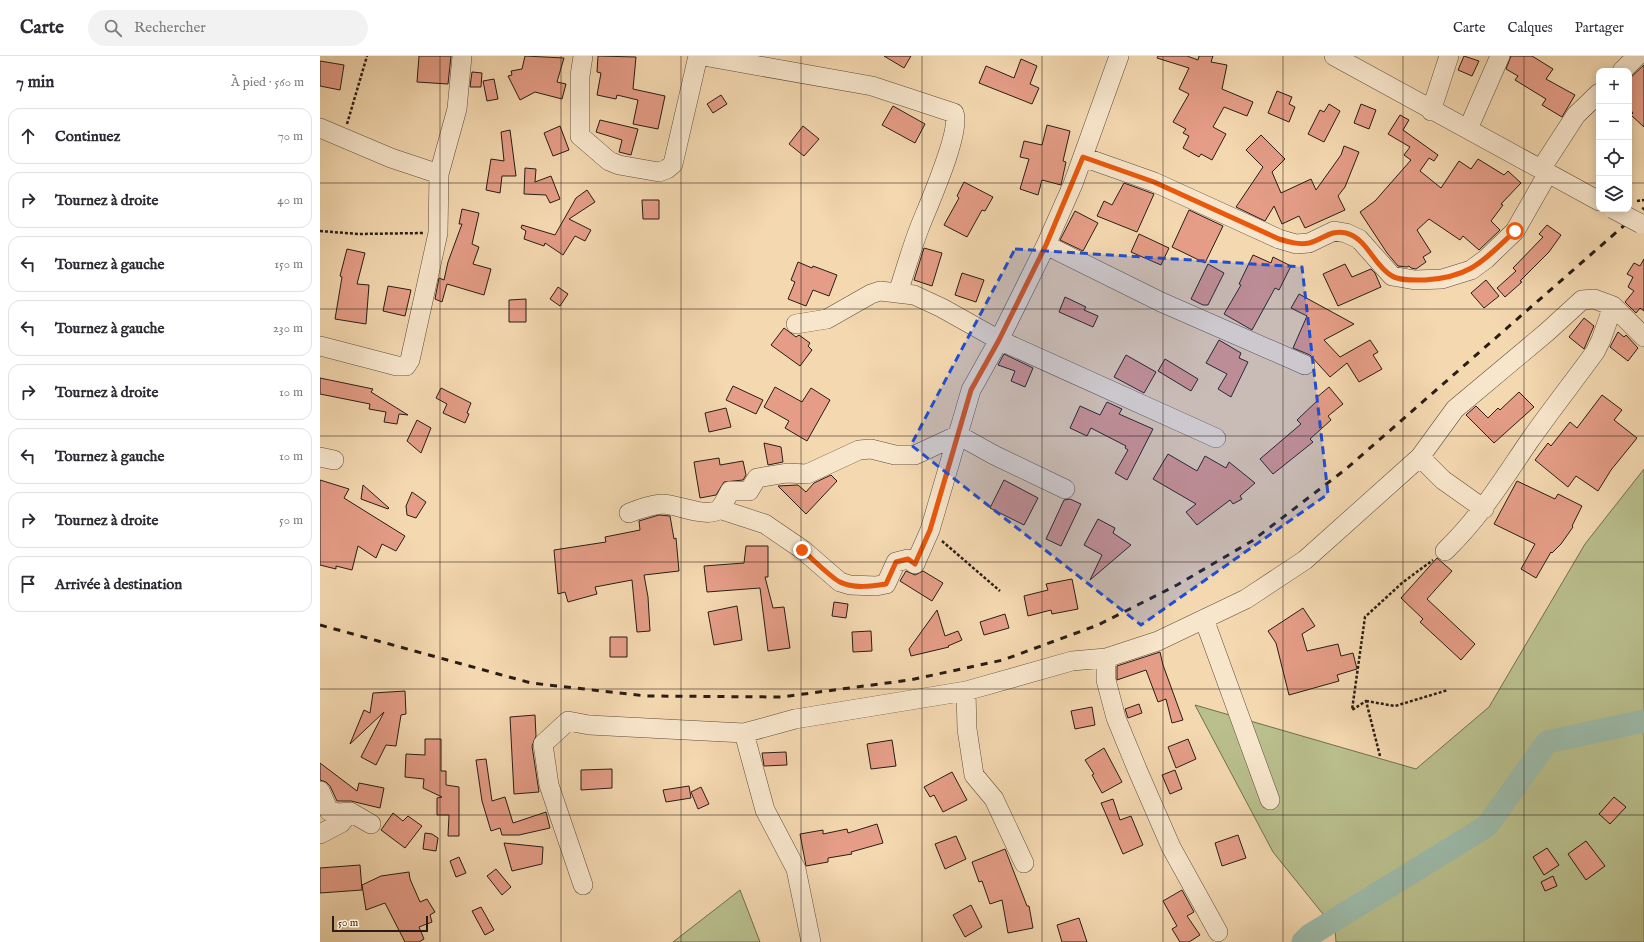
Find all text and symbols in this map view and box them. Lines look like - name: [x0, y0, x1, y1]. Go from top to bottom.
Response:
- search box: [88, 10, 368, 46]
- text: Carte: [20, 16, 64, 40]
- icon: search: [102, 17, 124, 39]
- text: Rechercher: [134, 18, 206, 37]
- text: Carte: [1453, 19, 1485, 37]
- text: Calques: [1507, 19, 1553, 37]
- text: Partager: [1575, 19, 1624, 37]
- map controls: [1596, 68, 1632, 212]
- button: +: [1596, 68, 1632, 104]
- text: 7 min: [16, 72, 54, 93]
- text: À pied · 560 m: [231, 74, 304, 91]
- button: −: [1596, 104, 1632, 140]
- icon: ahead: [17, 125, 39, 147]
- text: Continuez: [55, 127, 120, 146]
- text: 70 m: [278, 128, 303, 145]
- button: locate: [1596, 140, 1632, 176]
- button: layers: [1596, 176, 1632, 212]
- icon: right: [17, 189, 39, 211]
- text: Tournez à droite: [55, 191, 158, 210]
- text: 40 m: [277, 192, 303, 209]
- route start: [1506, 222, 1524, 240]
- icon: left: [17, 253, 39, 275]
- text: Tournez à gauche: [55, 255, 164, 274]
- text: 150 m: [274, 256, 303, 273]
- icon: left: [17, 317, 39, 339]
- text: Tournez à gauche: [55, 319, 164, 338]
- text: 230 m: [273, 320, 303, 337]
- icon: right: [17, 381, 39, 403]
- text: Tournez à droite: [55, 383, 158, 402]
- text: 10 m: [279, 384, 303, 401]
- icon: left: [17, 445, 39, 467]
- text: Tournez à gauche: [55, 447, 164, 466]
- text: 10 m: [279, 448, 303, 465]
- icon: right: [17, 509, 39, 531]
- text: Tournez à droite: [55, 511, 158, 530]
- text: 50 m: [279, 512, 303, 529]
- route end: [793, 541, 811, 559]
- icon: arrive: [17, 573, 39, 595]
- text: Arrivée à destination: [55, 575, 182, 594]
- scale bar: [332, 914, 428, 933]
- text: 50 m: [338, 916, 358, 930]

